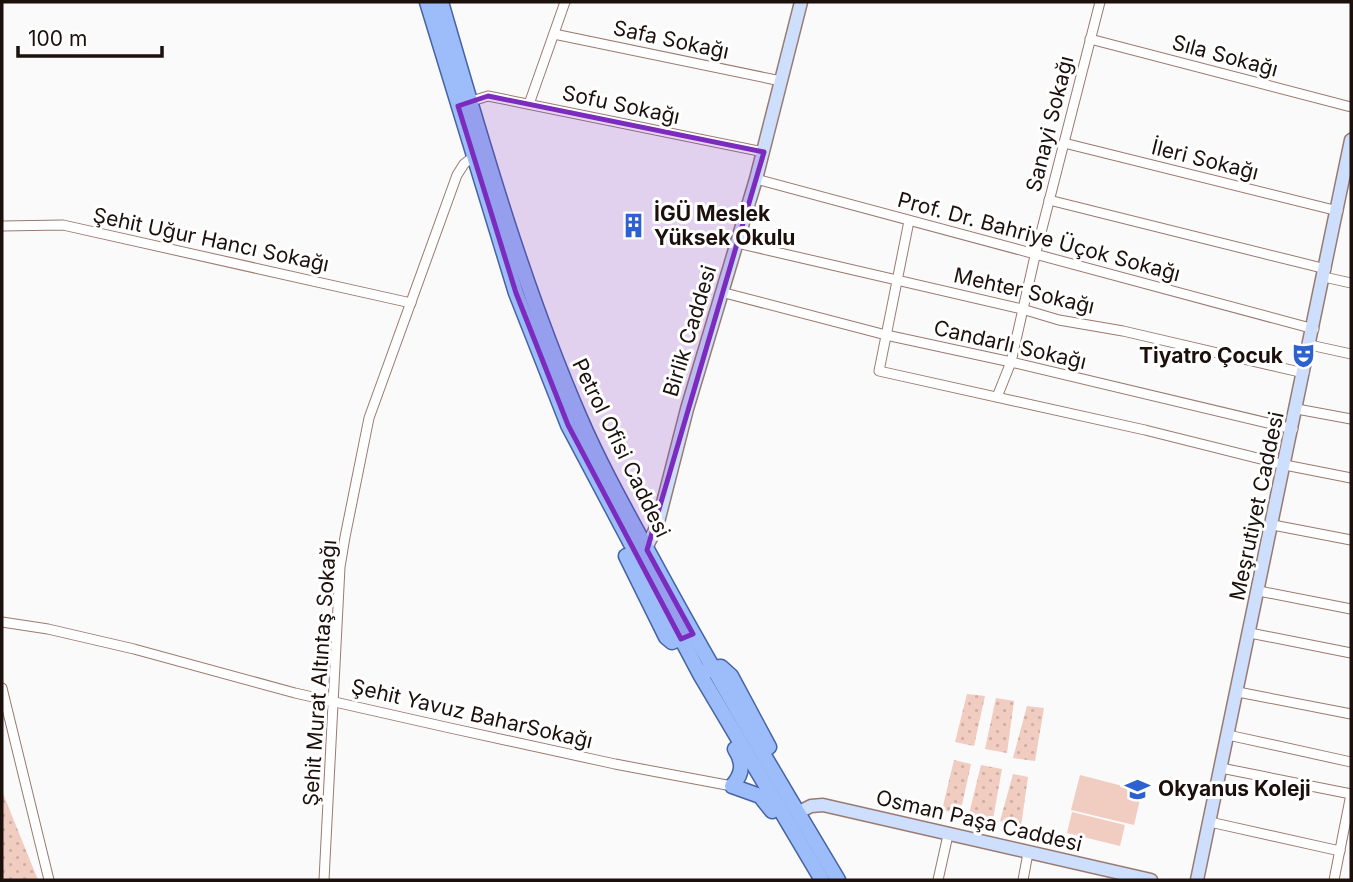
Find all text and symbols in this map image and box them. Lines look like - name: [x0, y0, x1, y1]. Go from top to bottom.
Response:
- scale bar: [18, 14, 161, 58]
- street label: Safa Sokağı: [611, 15, 731, 64]
- text: 100 m: [28, 26, 87, 51]
- street label: Sıla Sokağı: [1169, 29, 1281, 82]
- street label: Sanayi Sokağı: [1021, 53, 1078, 194]
- street label: Sofu Sokağı: [560, 80, 682, 129]
- street label: İleri Sokağı: [1149, 133, 1262, 185]
- street label: Prof. Dr. Bahriye Üçok Sokağı: [895, 186, 1183, 286]
- place label: İGÜ Meslek Yüksek Okulu: [654, 200, 795, 250]
- street label: Şehit Uğur Hancı Sokağı: [91, 202, 332, 277]
- building icon: İGÜ Meslek Yüksek Okulu: [620, 212, 648, 240]
- street label: Birlik Caddesi: [658, 262, 721, 400]
- street label: Mehter Sokağı: [951, 262, 1097, 319]
- street label: Candarlı Sokağı: [931, 315, 1089, 374]
- theatre icon: Tiyatro Çocuk: [1289, 342, 1317, 370]
- place label: Tiyatro Çocuk: [1139, 343, 1284, 368]
- street label: Petrol Ofisi Caddesi: [567, 354, 676, 541]
- street label: Meşrutiyet Caddesi: [1224, 409, 1289, 603]
- street label: Şehit Murat Altıntaş Sokağı: [298, 539, 341, 807]
- street label: Şehit Yavuz BaharSokağı: [349, 674, 595, 753]
- school or university icon: Okyanus Koleji: [1124, 775, 1152, 803]
- place label: Okyanus Koleji: [1158, 776, 1311, 801]
- street label: Osman Paşa Caddesi: [874, 785, 1085, 856]

